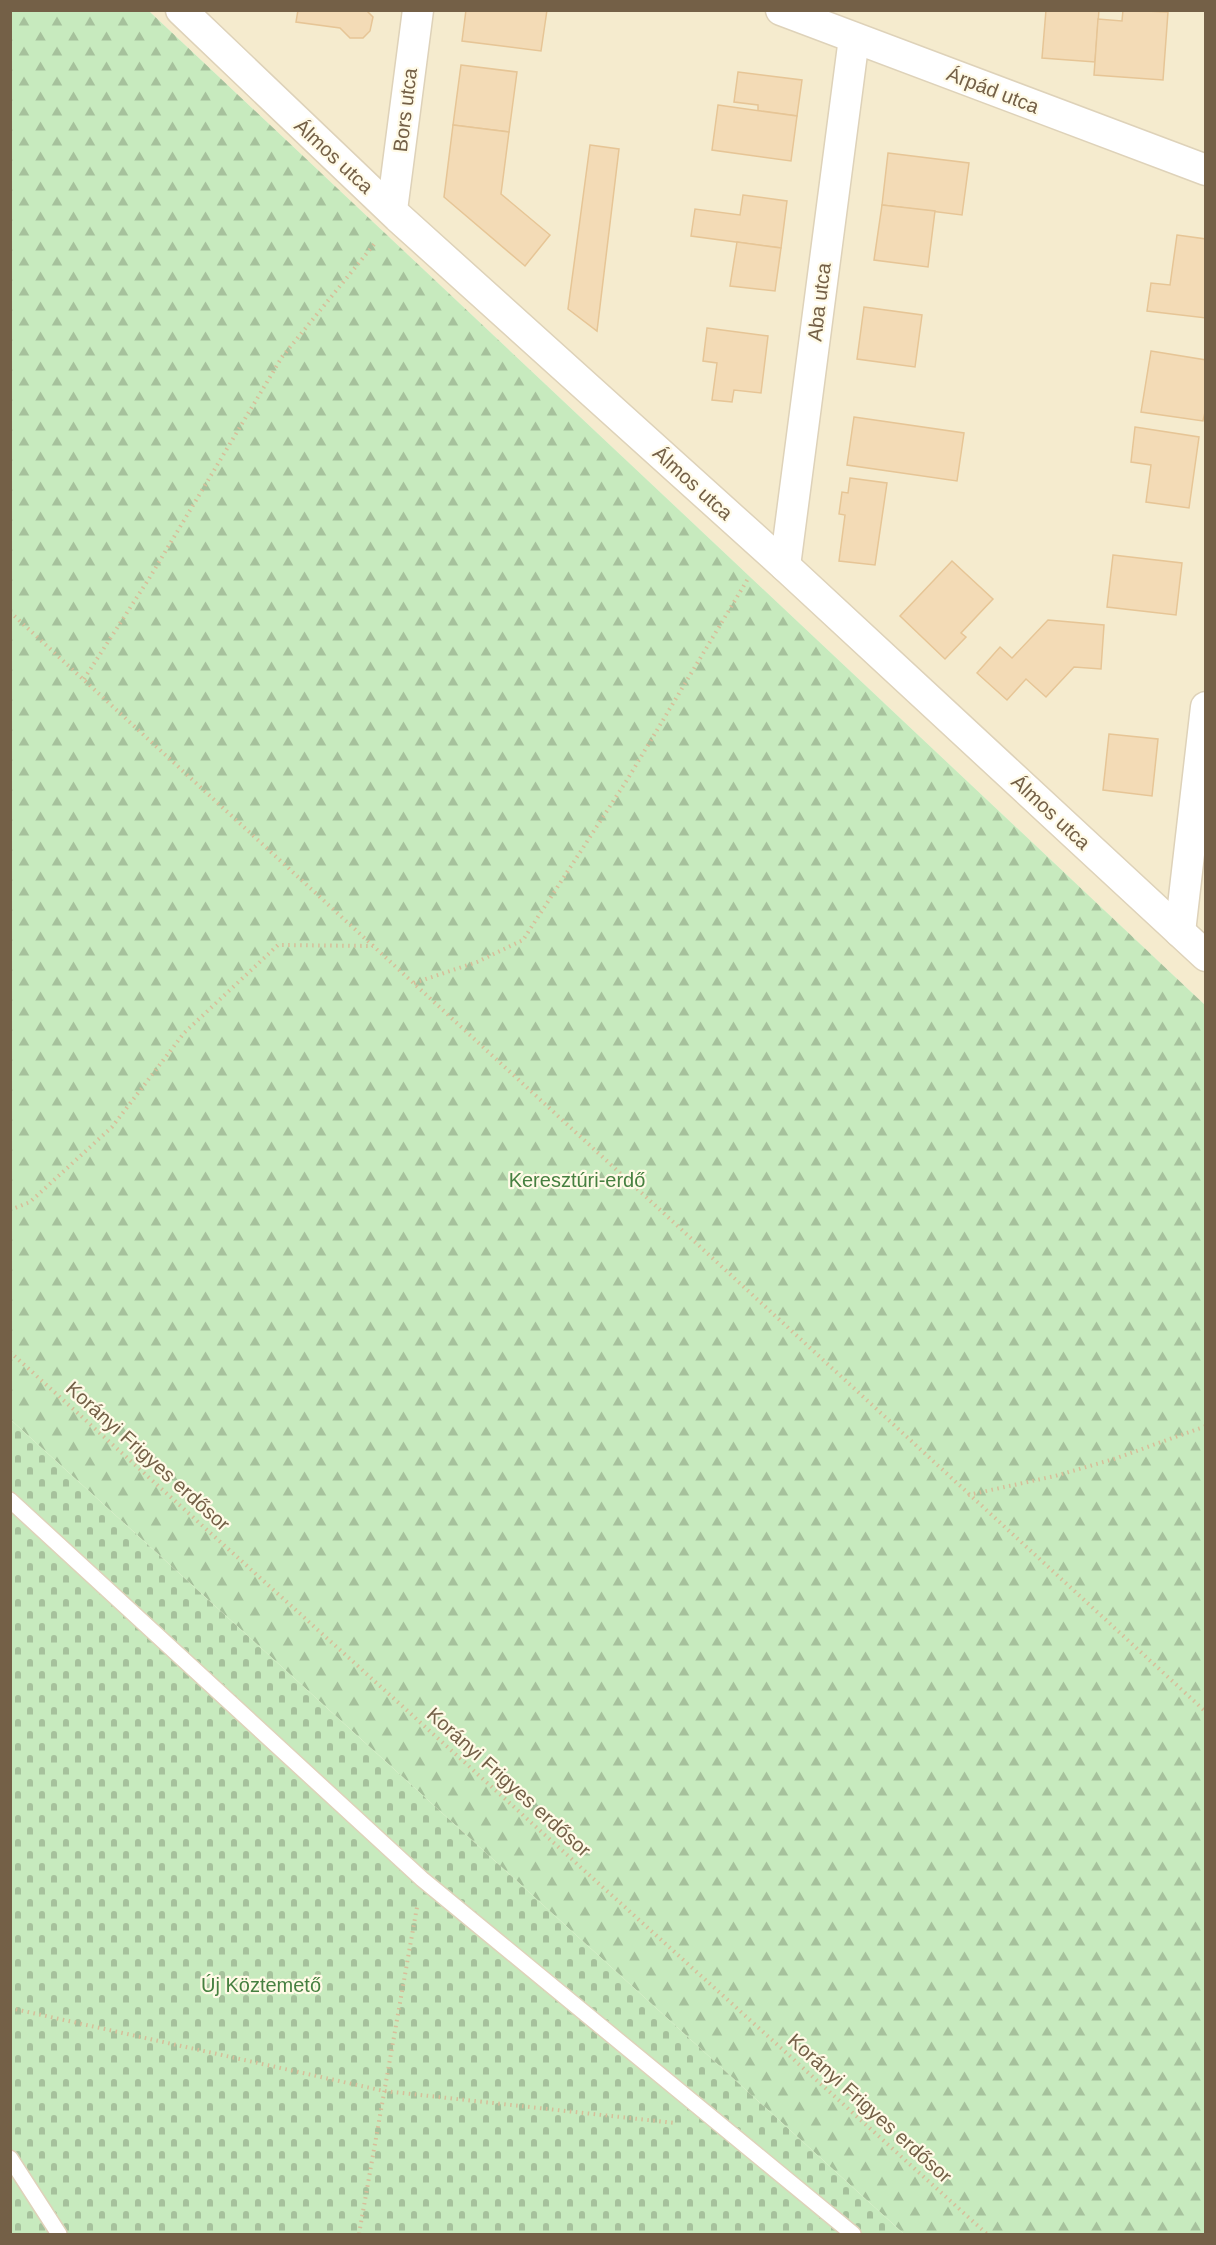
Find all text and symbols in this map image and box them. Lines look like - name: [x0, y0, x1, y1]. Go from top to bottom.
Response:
- street label: Árpád utca: [944, 62, 1043, 118]
- street label: Bors utca: [389, 66, 421, 153]
- street label: Álmos utca: [290, 114, 378, 198]
- street label: Aba utca: [803, 261, 835, 343]
- street label: Álmos utca: [649, 442, 738, 525]
- street label: Álmos utca: [1007, 770, 1095, 854]
- park label: Keresztúri-erdő: [509, 1169, 645, 1191]
- street label: Korányi Frigyes erdősor: [62, 1377, 234, 1535]
- street label: Korányi Frigyes erdősor: [423, 1703, 595, 1861]
- park label: Új Köztemető: [201, 1974, 321, 1996]
- street label: Korányi Frigyes erdősor: [784, 2029, 956, 2187]

